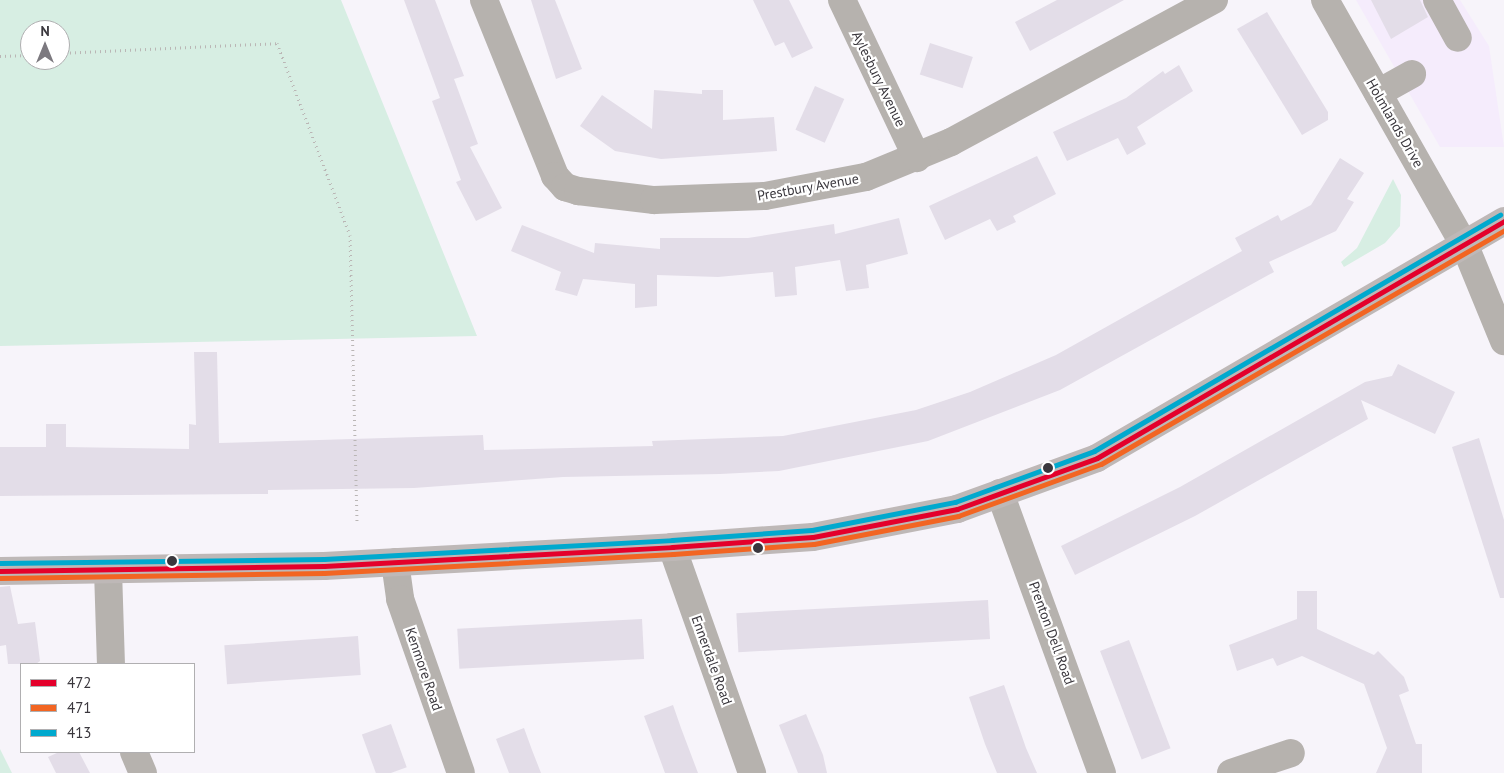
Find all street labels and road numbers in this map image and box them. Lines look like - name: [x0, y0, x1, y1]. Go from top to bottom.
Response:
- street label: Aylesbury Avenue: [848, 28, 910, 130]
- street label: Holmlands Drive: [1363, 76, 1427, 170]
- street label: Prestbury Avenue: [755, 170, 861, 204]
- street label: Prenton Dell Road: [1026, 579, 1078, 687]
- street label: Ennerdale Road: [688, 613, 736, 707]
- street label: Kenmore Road: [402, 625, 446, 713]

